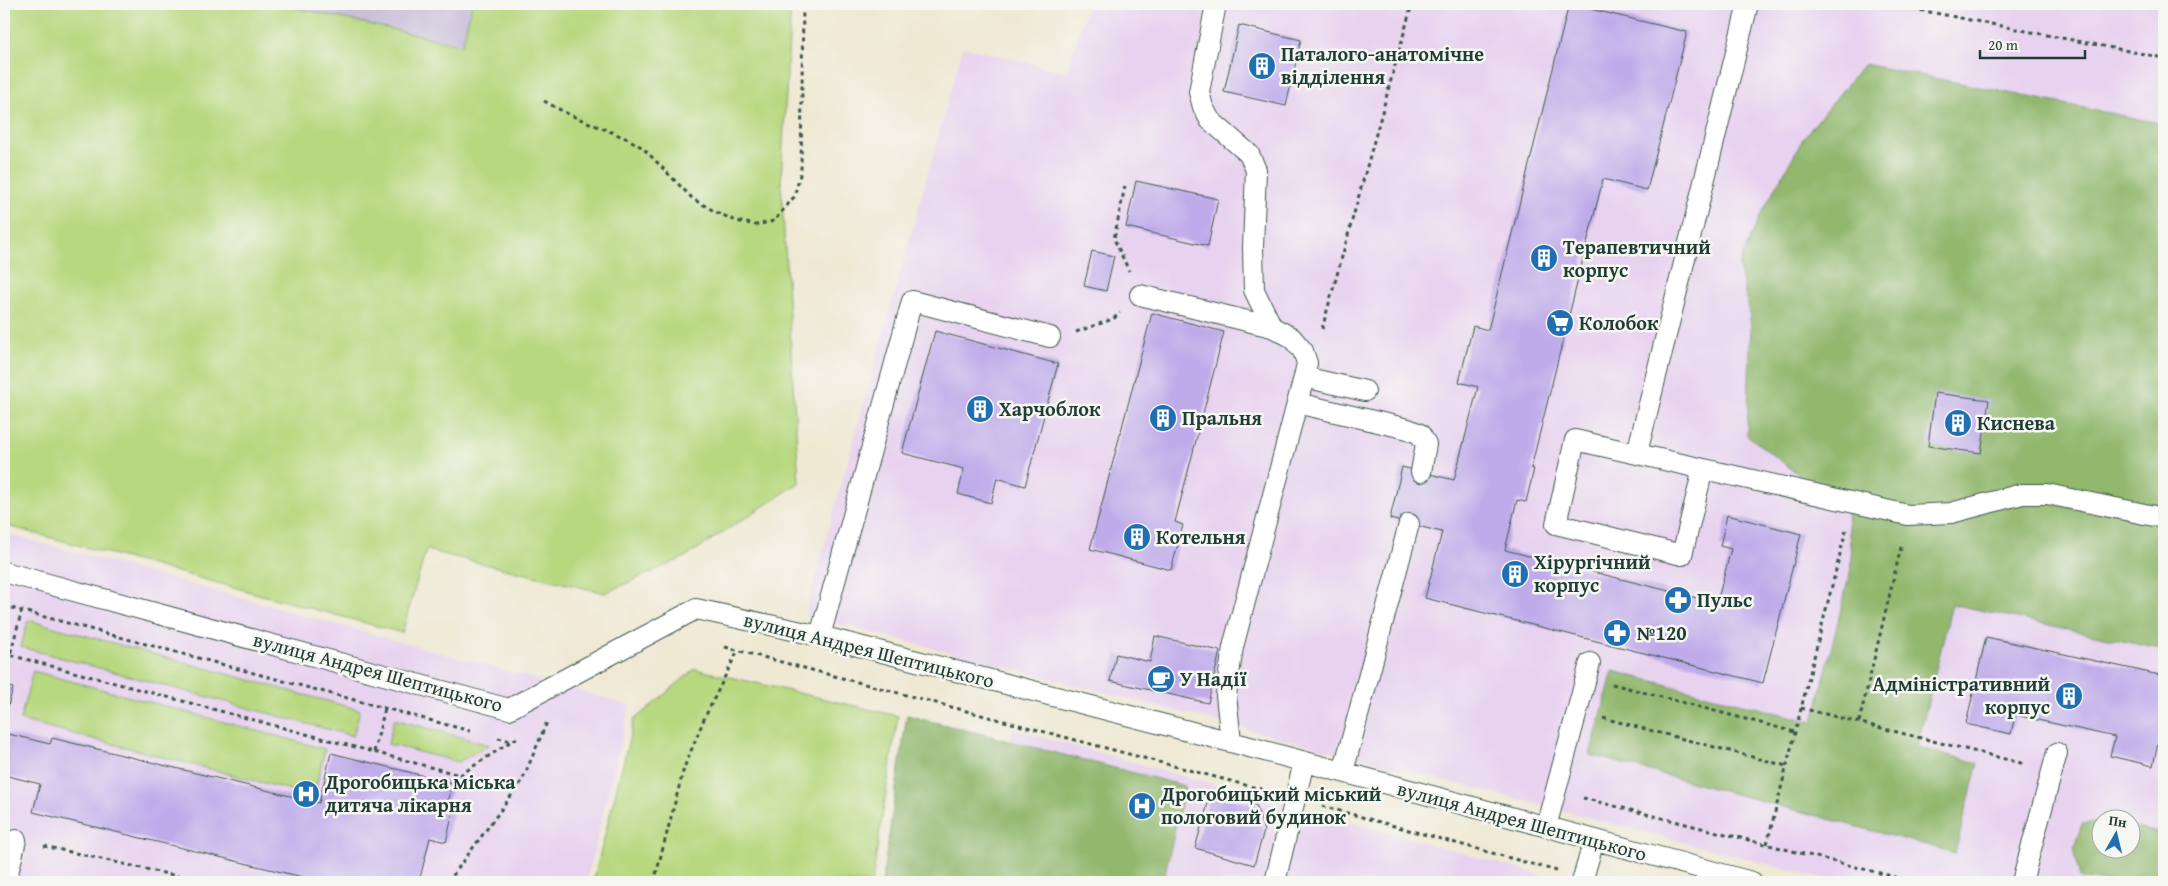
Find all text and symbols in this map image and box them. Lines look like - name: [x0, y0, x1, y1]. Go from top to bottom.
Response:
- scale bar: [1980, 28, 2086, 60]
- text: 20 m: [1988, 34, 2019, 55]
- place label: Паталого-анатомічне відділення: [1281, 39, 1484, 91]
- building icon: Паталого-анатомічне відділення: [1247, 51, 1277, 81]
- place label: Терапевтичний корпус: [1563, 232, 1711, 284]
- building icon: Терапевтичний корпус: [1529, 243, 1559, 273]
- supermarket icon: Колобок: [1545, 308, 1575, 338]
- place label: Колобок: [1579, 308, 1659, 337]
- building icon: Харчоблок: [965, 394, 995, 424]
- place label: Харчоблок: [999, 394, 1101, 423]
- building icon: Пральня: [1148, 403, 1178, 433]
- place label: Пральня: [1182, 403, 1262, 432]
- building icon: Киснева: [1943, 408, 1973, 438]
- place label: Киснева: [1977, 408, 2056, 437]
- building icon: Котельня: [1122, 522, 1152, 552]
- place label: Котельня: [1156, 522, 1246, 551]
- place label: Хірургічний корпус: [1534, 547, 1651, 599]
- building icon: Хірургічний корпус: [1500, 559, 1530, 589]
- pharmacy icon: Пульс: [1663, 585, 1693, 615]
- place label: Пульс: [1697, 585, 1752, 614]
- street label: вулиця Андрея Шептицького: [741, 604, 997, 695]
- pharmacy icon: №120: [1602, 618, 1632, 648]
- place label: №120: [1636, 618, 1687, 647]
- street label: вулиця Андрея Шептицького: [250, 624, 506, 719]
- cafe icon: У Надії: [1146, 664, 1176, 694]
- place label: У Надії: [1180, 664, 1247, 693]
- place label: Адміністративний корпус: [1873, 669, 2050, 721]
- building icon: Адміністративний корпус: [2054, 681, 2084, 711]
- place label: Дрогобицька міська дитяча лікарня: [324, 767, 516, 819]
- street label: вулиця Андрея Шептицького: [1394, 773, 1650, 868]
- hospital icon: Дрогобицька міська дитяча лікарня: [291, 779, 321, 809]
- place label: Дрогобицький міський пологовий будинок: [1160, 779, 1382, 831]
- hospital icon: Дрогобицький міський пологовий будинок: [1127, 791, 1157, 821]
- north arrow: [2090, 808, 2140, 858]
- text: Пн: [2107, 810, 2129, 832]

